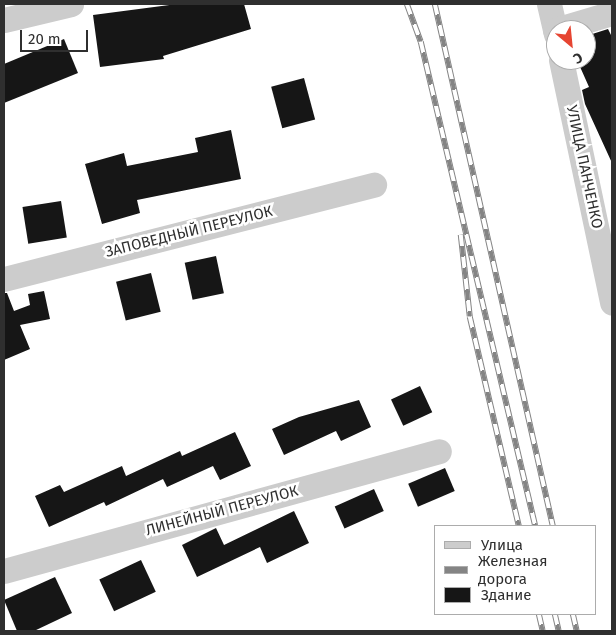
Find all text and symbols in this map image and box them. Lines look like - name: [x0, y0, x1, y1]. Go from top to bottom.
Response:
- scale bar: [22, 20, 90, 52]
- north arrow: [546, 20, 596, 70]
- text: 20 m: [28, 30, 61, 48]
- text: С: [570, 48, 585, 67]
- street label: УЛИЦА ПАНЧЕНКО: [562, 104, 606, 230]
- street label: ЗАПОВЕДНЫЙ ПЕРЕУЛОК: [104, 203, 274, 261]
- street label: ЛИНЕЙНЫЙ ПЕРЕУЛОК: [144, 482, 300, 540]
- legend: [434, 525, 596, 615]
- text: Улица: [481, 536, 523, 554]
- text: Железная дорога: [478, 552, 547, 588]
- text: Здание: [481, 586, 531, 604]

